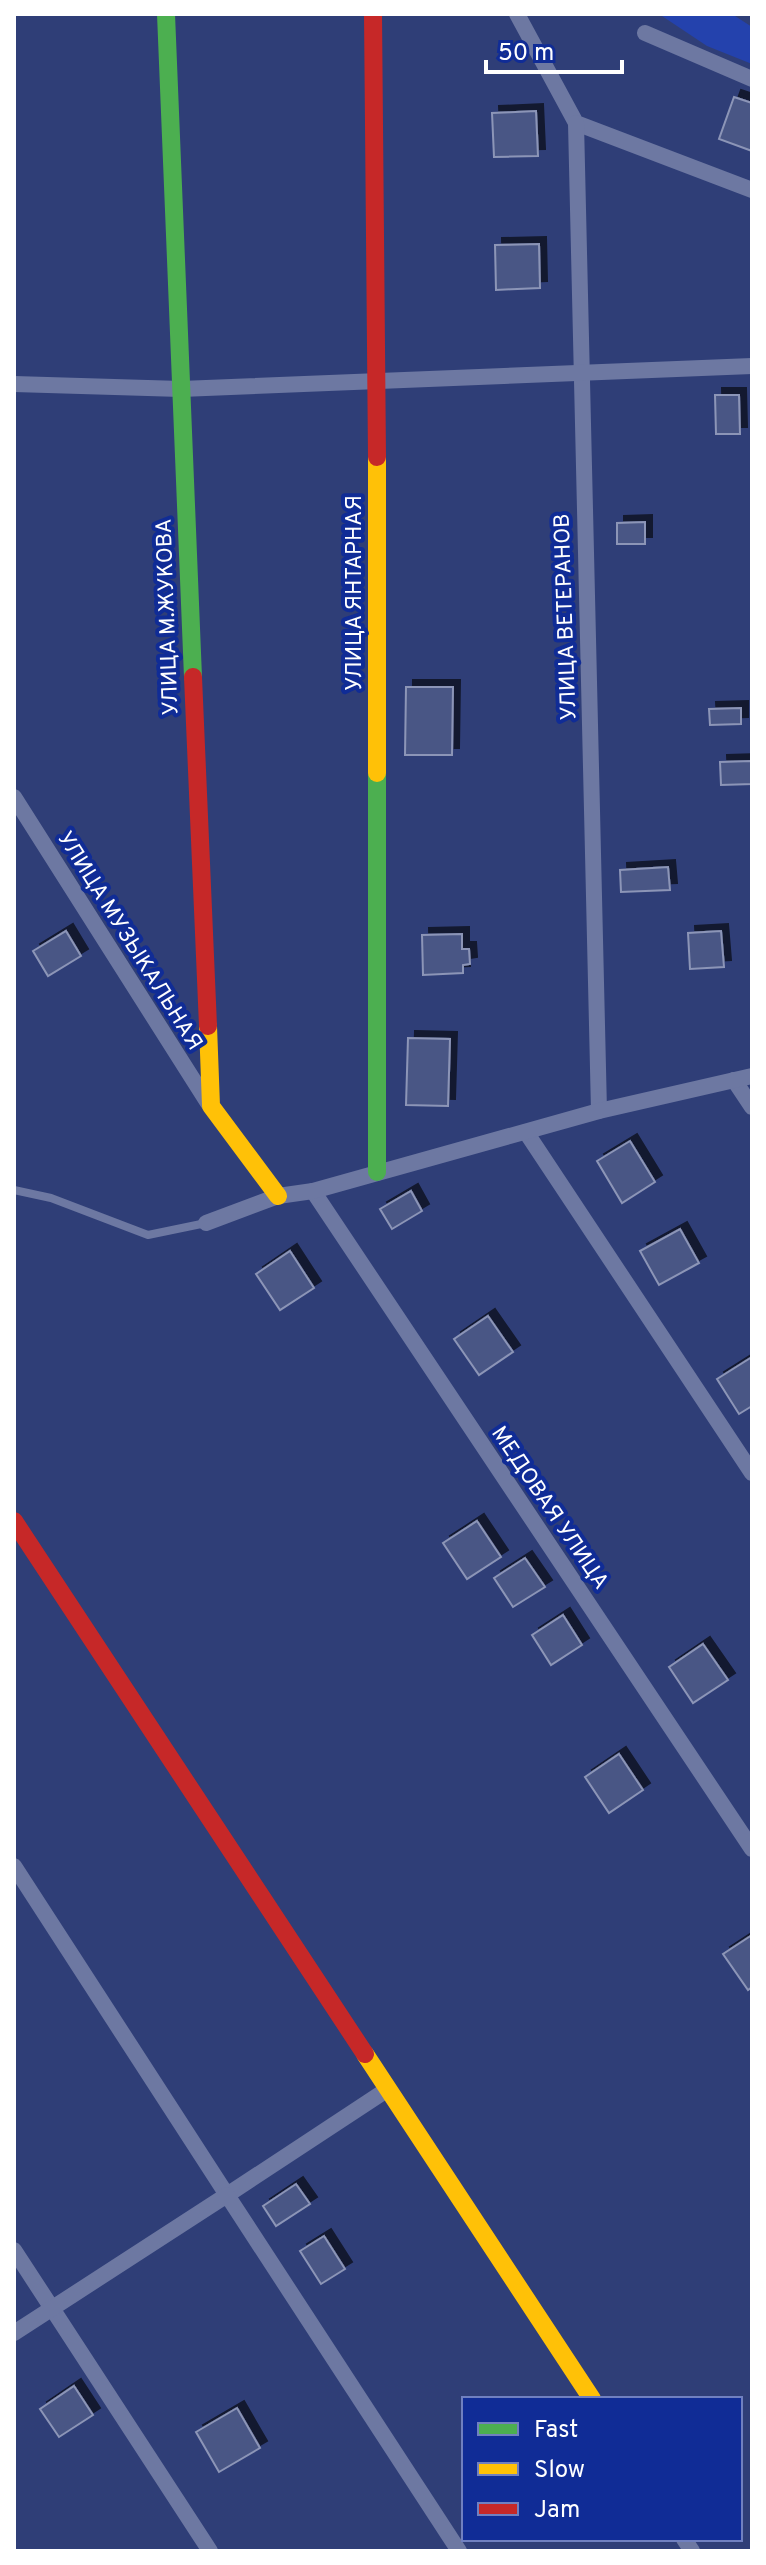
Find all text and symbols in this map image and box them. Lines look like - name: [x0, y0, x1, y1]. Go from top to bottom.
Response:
- scale bar: [486, 24, 622, 74]
- text: 50 m: [498, 39, 554, 69]
- street label: УЛИЦА ЯНТАРНАЯ: [342, 495, 369, 691]
- street label: УЛИЦА ВЕТЕРАНОВ: [549, 513, 584, 721]
- street label: УЛИЦА М.ЖУКОВА: [152, 518, 185, 716]
- street label: УЛИЦА МУЗЫКАЛЬНАЯ: [50, 827, 207, 1056]
- street label: МЕДОВАЯ УЛИЦА: [484, 1422, 614, 1595]
- legend: [462, 2397, 742, 2541]
- text: Fast: [534, 2416, 578, 2446]
- text: Slow: [534, 2456, 585, 2486]
- text: Jam: [534, 2496, 580, 2526]

